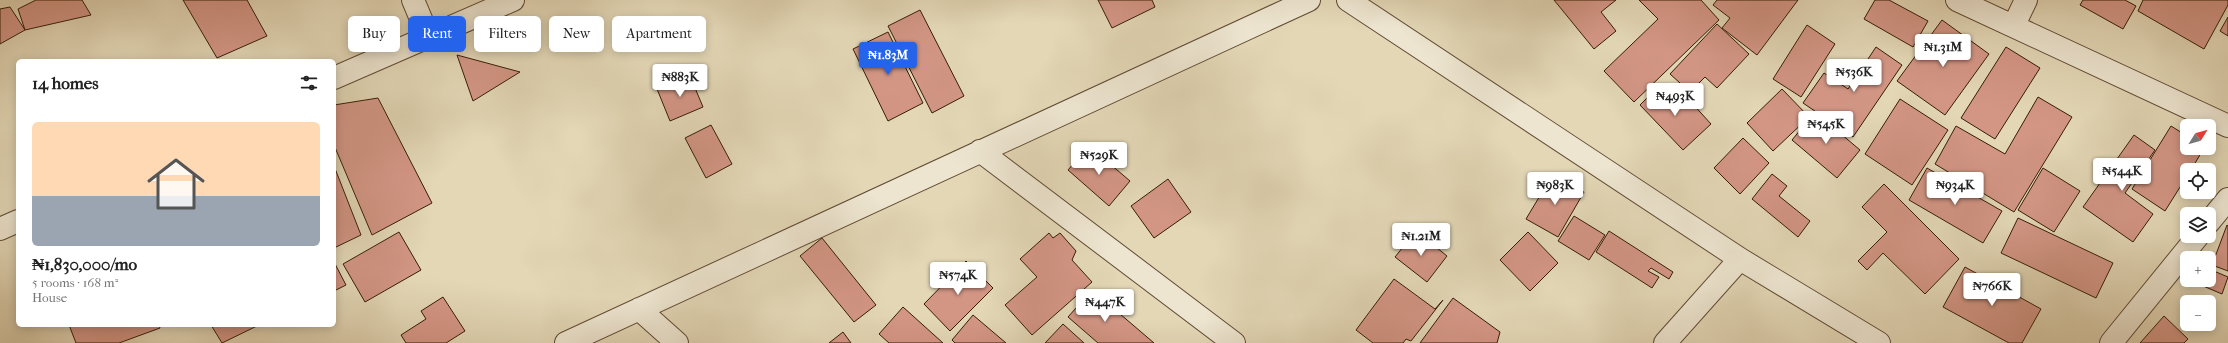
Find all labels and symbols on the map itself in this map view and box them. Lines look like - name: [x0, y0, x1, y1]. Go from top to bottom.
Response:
- pin: ₦1.31M: [1910, 34, 1976, 68]
- pin: ₦1.83M: [855, 42, 921, 76]
- pin: ₦536K: [1826, 59, 1882, 93]
- pin: ₦883K: [652, 64, 708, 98]
- pin: ₦493K: [1647, 83, 1703, 117]
- pin: ₦545K: [1798, 111, 1854, 145]
- north arrow: [2180, 119, 2216, 155]
- pin: ₦529K: [1071, 142, 1127, 176]
- pin: ₦544K: [2094, 158, 2150, 192]
- pin: ₦983K: [1527, 172, 1583, 206]
- pin: ₦934K: [1927, 172, 1983, 206]
- pin: ₦1.21M: [1388, 223, 1454, 257]
- pin: ₦574K: [930, 262, 986, 296]
- pin: ₦766K: [1964, 273, 2020, 307]
- pin: ₦447K: [1077, 289, 1133, 323]

